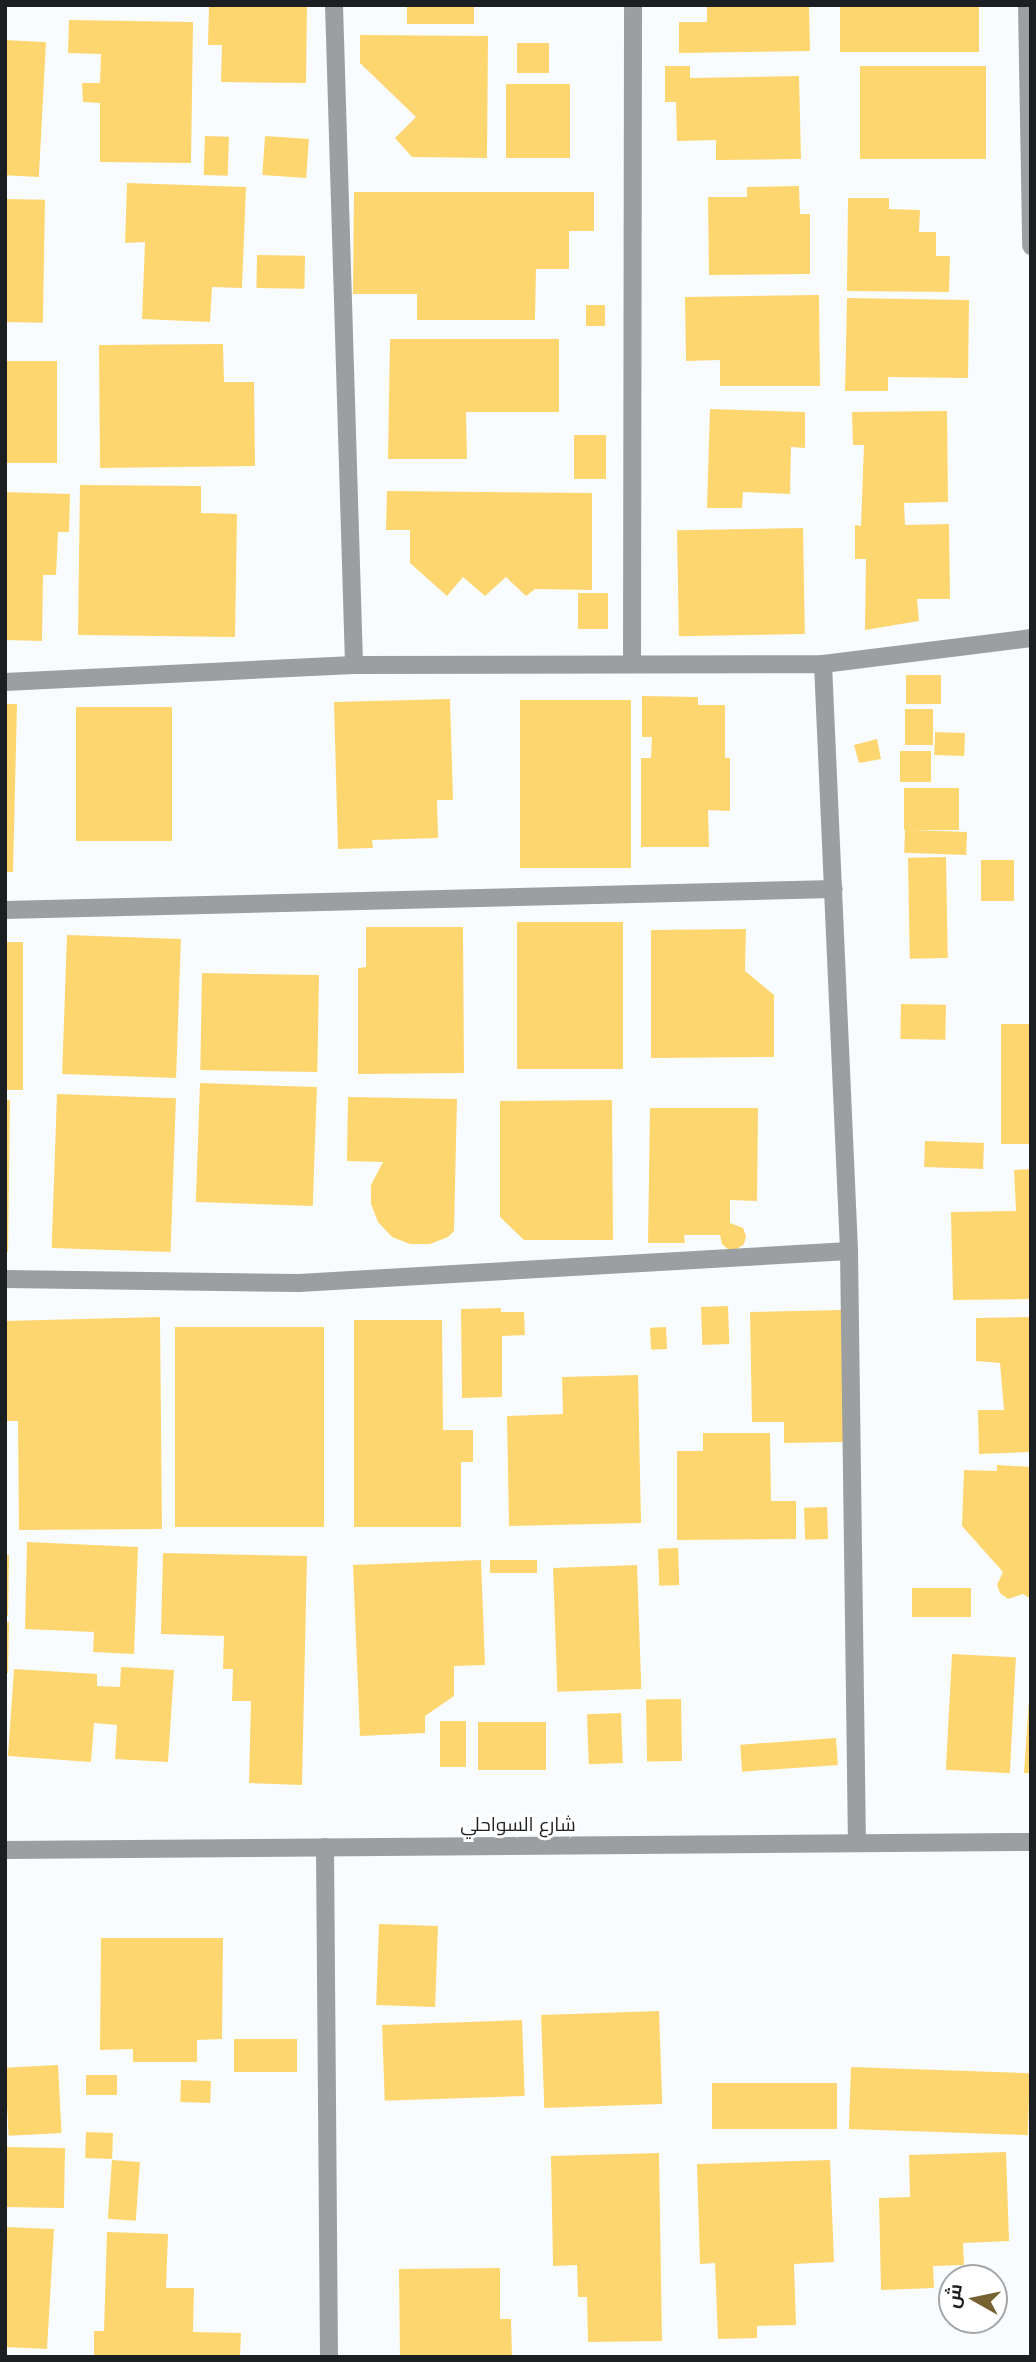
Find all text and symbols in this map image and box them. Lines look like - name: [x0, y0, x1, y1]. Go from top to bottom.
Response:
- street label: شارع السواحلي: [460, 1814, 576, 1836]
- north arrow: [938, 2264, 1008, 2334]
- text: ش: [941, 2282, 966, 2310]

